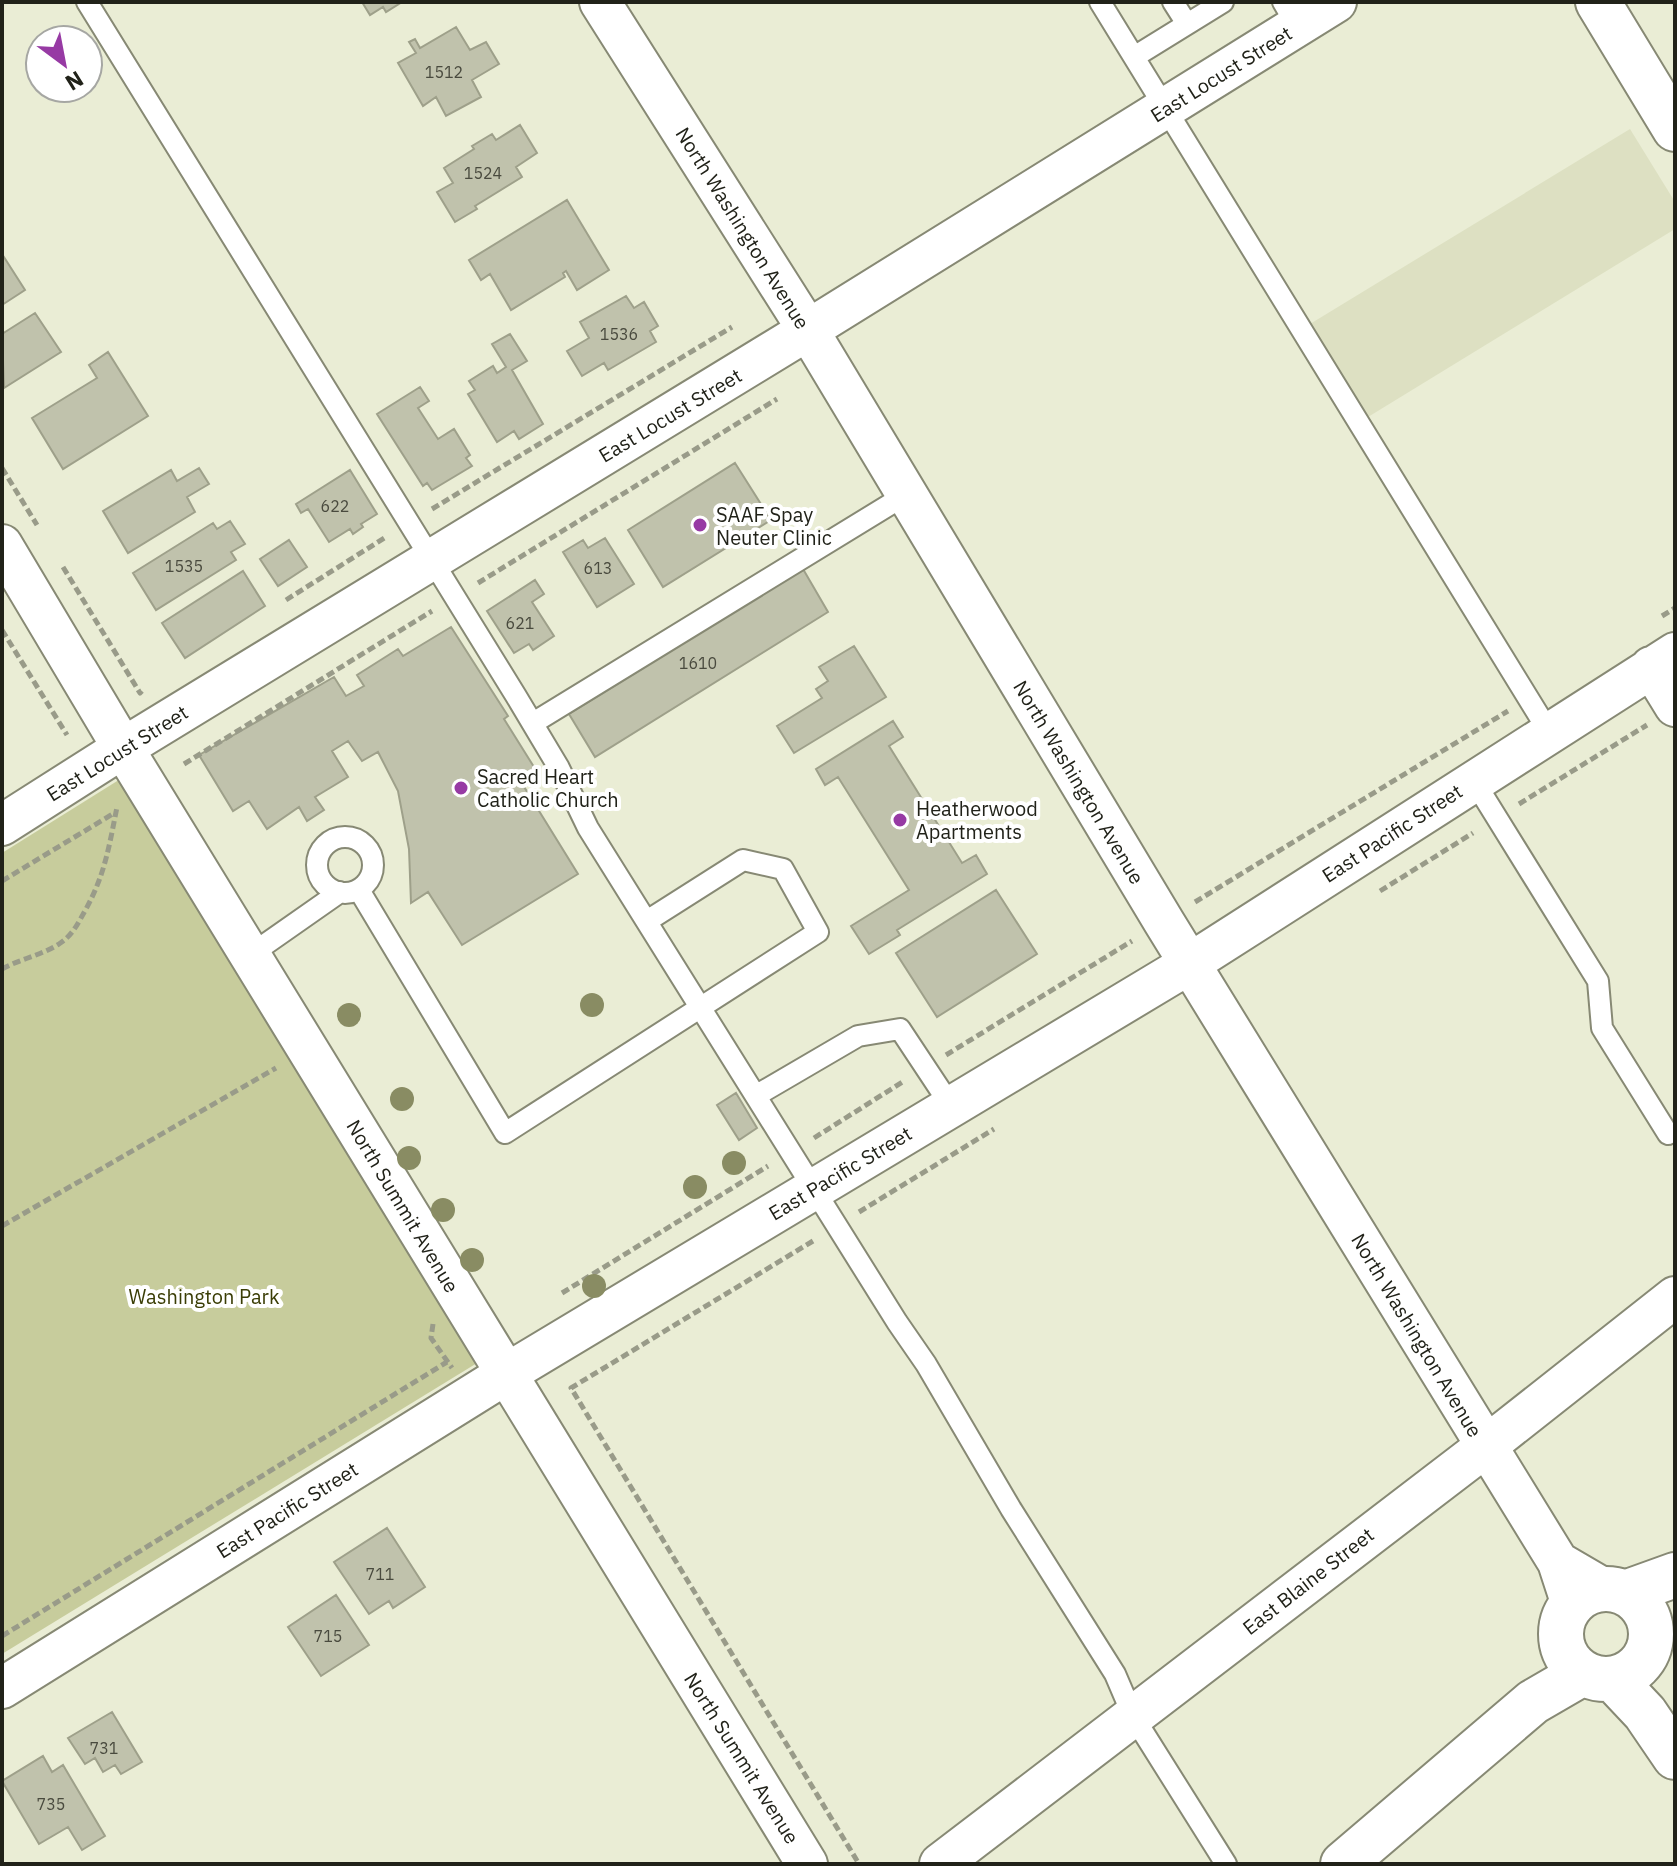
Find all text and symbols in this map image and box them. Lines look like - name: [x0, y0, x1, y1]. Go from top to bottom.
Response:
- street label: East Locust Street: [1145, 20, 1297, 128]
- north arrow: [24, 24, 104, 104]
- house number: 1512: [425, 62, 463, 82]
- text: N: [60, 65, 89, 98]
- street label: North Washington Avenue: [670, 122, 816, 334]
- house number: 1524: [464, 163, 502, 183]
- house number: 1536: [600, 324, 638, 344]
- street label: East Locust Street: [593, 362, 747, 468]
- house number: 622: [321, 496, 349, 516]
- place label: SAAF Spay Neuter Clinic: [716, 501, 832, 551]
- marker: SAAF Spay Neuter Clinic: [691, 516, 709, 534]
- house number: 1535: [165, 556, 203, 576]
- house number: 613: [584, 558, 612, 578]
- house number: 621: [506, 613, 534, 633]
- house number: 1610: [679, 653, 717, 673]
- street label: North Washington Avenue: [1007, 675, 1151, 889]
- street label: East Locust Street: [41, 699, 193, 807]
- place label: Sacred Heart Catholic Church: [477, 763, 619, 813]
- street label: East Pacific Street: [1317, 777, 1467, 889]
- marker: Sacred Heart Catholic Church: [452, 779, 470, 797]
- place label: Heatherwood Apartments: [916, 795, 1038, 845]
- marker: Heatherwood Apartments: [891, 811, 909, 829]
- street label: North Summit Avenue: [341, 1114, 465, 1298]
- street label: East Pacific Street: [763, 1120, 917, 1226]
- street label: North Washington Avenue: [1345, 1228, 1489, 1442]
- park label: Washington Park: [128, 1283, 280, 1310]
- street label: East Pacific Street: [211, 1456, 363, 1564]
- street label: East Blaine Street: [1237, 1521, 1379, 1641]
- house number: 711: [366, 1564, 394, 1584]
- house number: 715: [314, 1626, 342, 1646]
- street label: North Summit Avenue: [678, 1667, 806, 1849]
- house number: 731: [90, 1738, 118, 1758]
- house number: 735: [37, 1794, 65, 1814]

